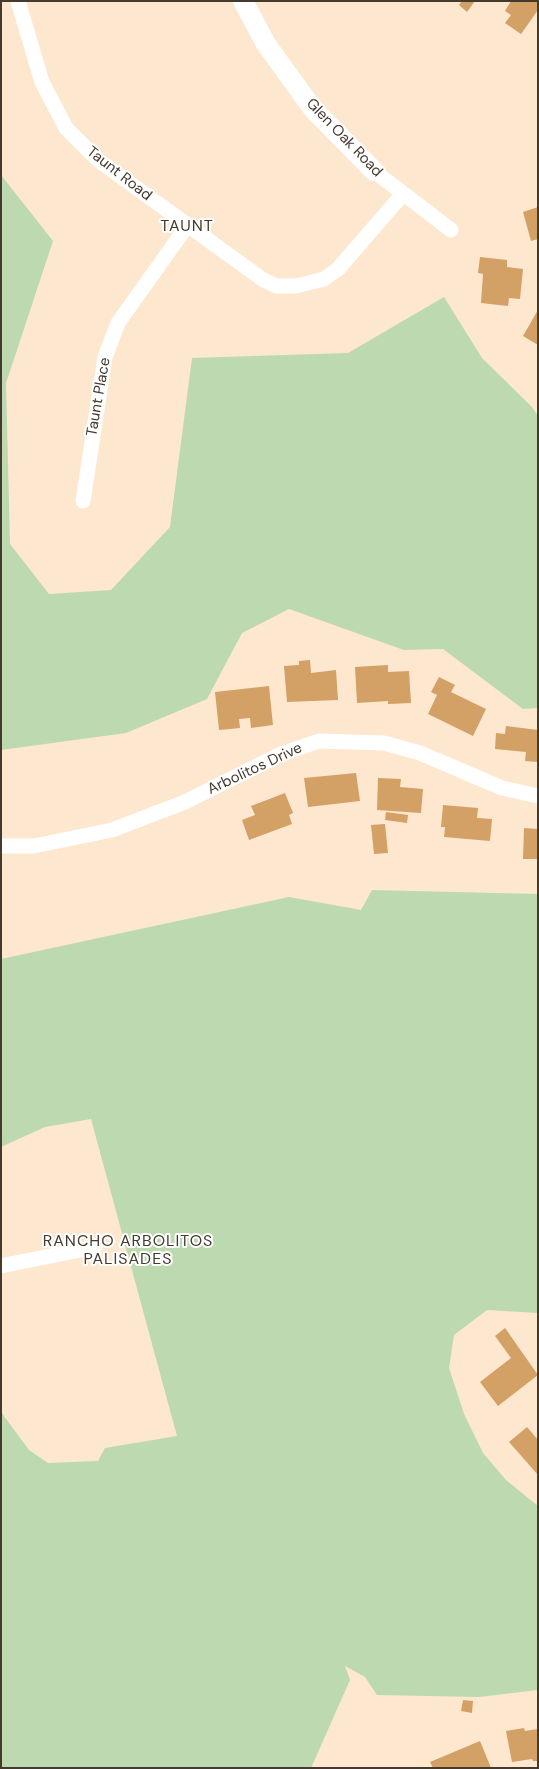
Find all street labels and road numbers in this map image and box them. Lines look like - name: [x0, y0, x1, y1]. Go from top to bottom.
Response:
- street label: Glen Oak Road: [302, 95, 386, 181]
- street label: Taunt Road: [83, 143, 155, 205]
- street label: Taunt Place: [83, 356, 115, 438]
- street label: Arbolitos Drive: [205, 739, 305, 799]

